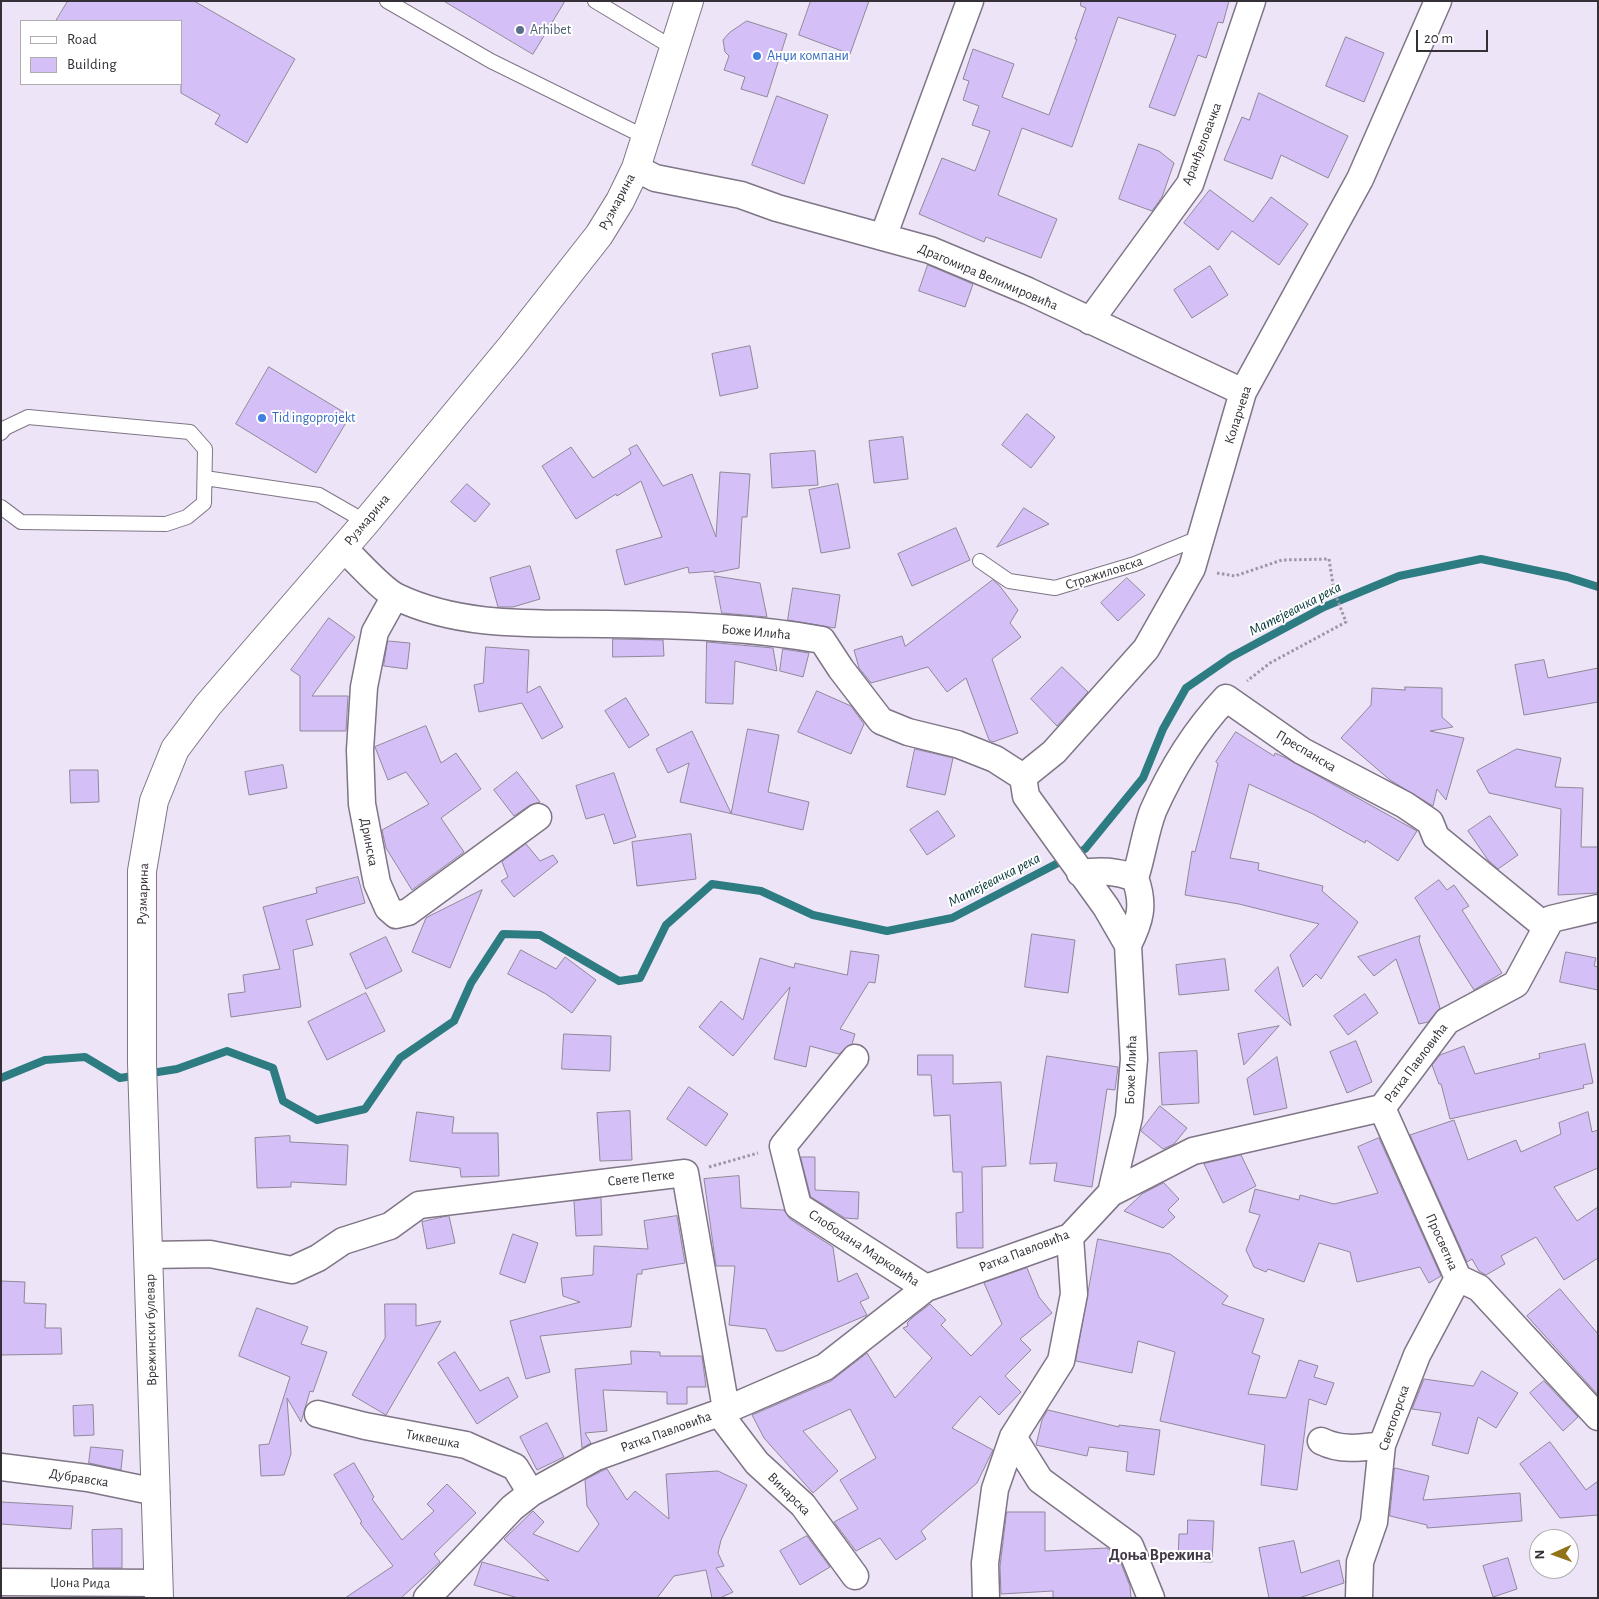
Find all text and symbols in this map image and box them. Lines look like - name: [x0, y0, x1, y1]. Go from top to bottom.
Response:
- legend: [20, 20, 182, 85]
- scale bar: [1419, 20, 1492, 52]
- place label: Arhibet: [530, 22, 571, 38]
- marker: Arhibet: [514, 24, 526, 36]
- text: 20 m: [1424, 31, 1453, 46]
- text: Road: [67, 32, 97, 47]
- place label: Анџи компани: [767, 48, 849, 64]
- marker: Анџи компани: [751, 50, 763, 62]
- text: Building: [67, 57, 117, 72]
- street label: Аранђеловачка: [1178, 100, 1226, 188]
- street label: Рузмарина: [595, 171, 639, 233]
- street label: Драгомира Велимировића: [916, 240, 1060, 314]
- street label: Коларчева: [1221, 384, 1255, 446]
- place label: Tid ingoprojekt: [272, 410, 355, 426]
- marker: Tid ingoprojekt: [256, 412, 268, 424]
- street label: Рузмарина: [341, 491, 393, 549]
- street label: Стражиловска: [1063, 553, 1145, 593]
- water label: Матејевачка река: [1246, 578, 1344, 640]
- street label: Боже Илића: [721, 621, 791, 643]
- street label: Преспанска: [1273, 726, 1339, 776]
- street label: Дринска: [356, 816, 382, 868]
- water label: Матејевачка река: [945, 849, 1043, 911]
- street label: Рузмарина: [134, 863, 152, 925]
- street label: Ратка Павловића: [1381, 1020, 1451, 1106]
- street label: Боже Илића: [1121, 1035, 1141, 1105]
- street label: Свете Петке: [607, 1166, 675, 1190]
- street label: Слободана Марковића: [805, 1206, 923, 1290]
- street label: Просветна: [1422, 1211, 1462, 1273]
- street label: Ратка Павловића: [976, 1226, 1072, 1276]
- street label: Врежински булевар: [142, 1274, 160, 1386]
- street label: Светогорска: [1375, 1383, 1413, 1453]
- street label: Ратка Павловића: [618, 1408, 714, 1456]
- street label: Тиквешка: [405, 1426, 461, 1452]
- street label: Дубравска: [48, 1465, 110, 1491]
- street label: Винарска: [764, 1469, 814, 1519]
- north arrow: [1529, 1529, 1579, 1579]
- district label: Доња Врежина: [1109, 1545, 1211, 1565]
- text: N: [1533, 1549, 1547, 1560]
- street label: Џона Рида: [50, 1574, 110, 1592]

